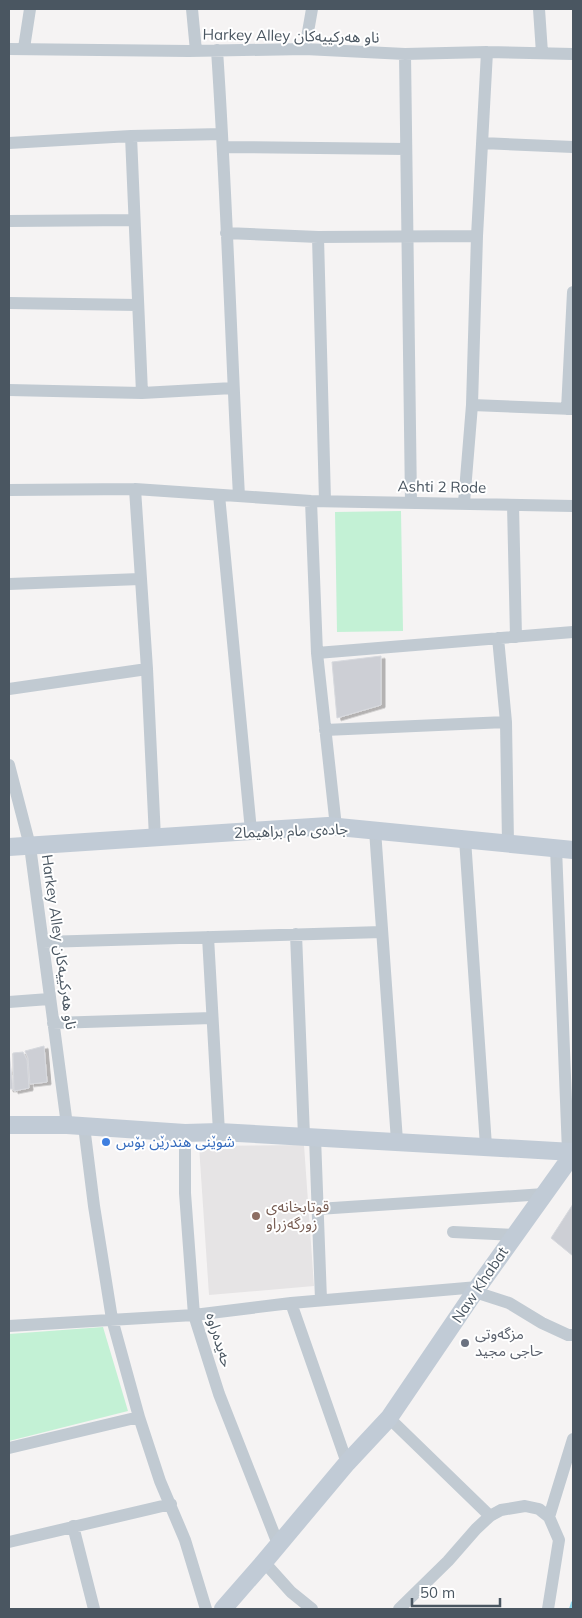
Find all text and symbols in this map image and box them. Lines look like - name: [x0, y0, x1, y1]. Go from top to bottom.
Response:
- street label: Harkey Alley ناو هەركييەكان: [202, 24, 380, 47]
- street label: Ashti 2 Rode: [397, 476, 487, 497]
- street label: جادەی مام براهیما2: [233, 819, 349, 844]
- street label: Harkey Alley ناو هەركييەكان: [38, 853, 81, 1031]
- place label: شوێنی هندرێن بۆس: [116, 1132, 235, 1151]
- marker: شوێنی هندرێن بۆس: [100, 1136, 112, 1148]
- place label: قوتابخانەی زورگەزراو: [266, 1197, 330, 1233]
- marker: قوتابخانەی زورگەزراو: [250, 1210, 262, 1222]
- street label: Naw Khabat: [447, 1243, 512, 1326]
- street label: حەیدەراوە: [202, 1310, 237, 1370]
- place label: مزگەوتى حاجى مجيد: [475, 1324, 543, 1360]
- marker: مزگەوتى حاجى مجيد: [459, 1337, 471, 1349]
- scale bar: [412, 1576, 500, 1608]
- text: 50 m: [420, 1583, 455, 1602]

